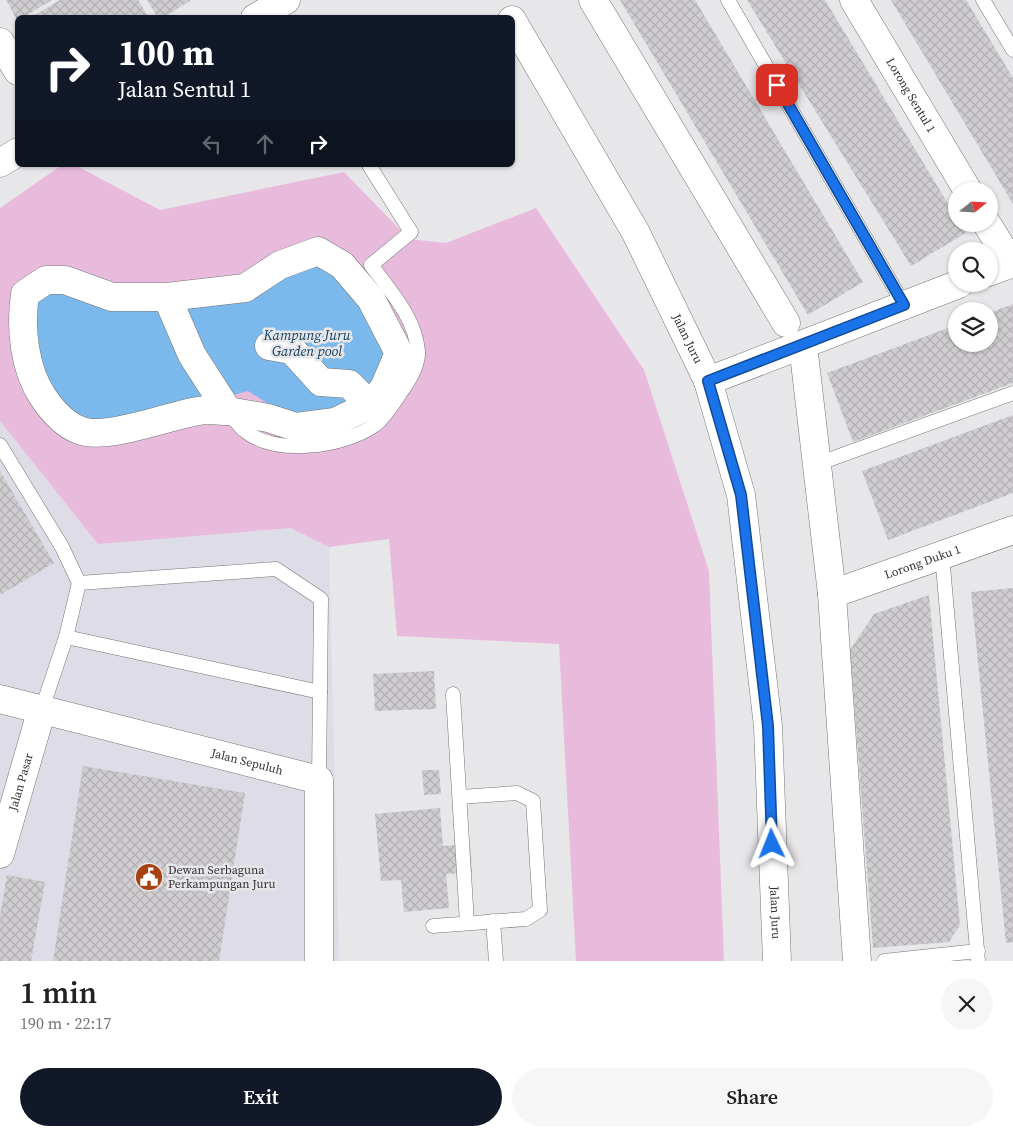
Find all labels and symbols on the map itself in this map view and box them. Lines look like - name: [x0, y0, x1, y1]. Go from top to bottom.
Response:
- street label: Lorong Sentul 1: [882, 55, 939, 136]
- pin: [756, 64, 798, 106]
- north arrow: [948, 182, 998, 232]
- street label: Jalan Juru: [668, 310, 706, 366]
- water label: Kampung Juru Garden pool: [262, 325, 351, 361]
- street label: Lorong Duku 1: [882, 541, 963, 583]
- street label: Jalan Sepuluh: [209, 745, 285, 779]
- street label: Jalan Pasar: [5, 751, 37, 814]
- position arrow: [745, 817, 797, 869]
- public building icon: Dewan Serbaguna Perkampungan Juru: [134, 862, 164, 892]
- place label: Dewan Serbaguna Perkampungan Juru: [168, 862, 276, 892]
- street label: Jalan Juru: [766, 885, 784, 939]

